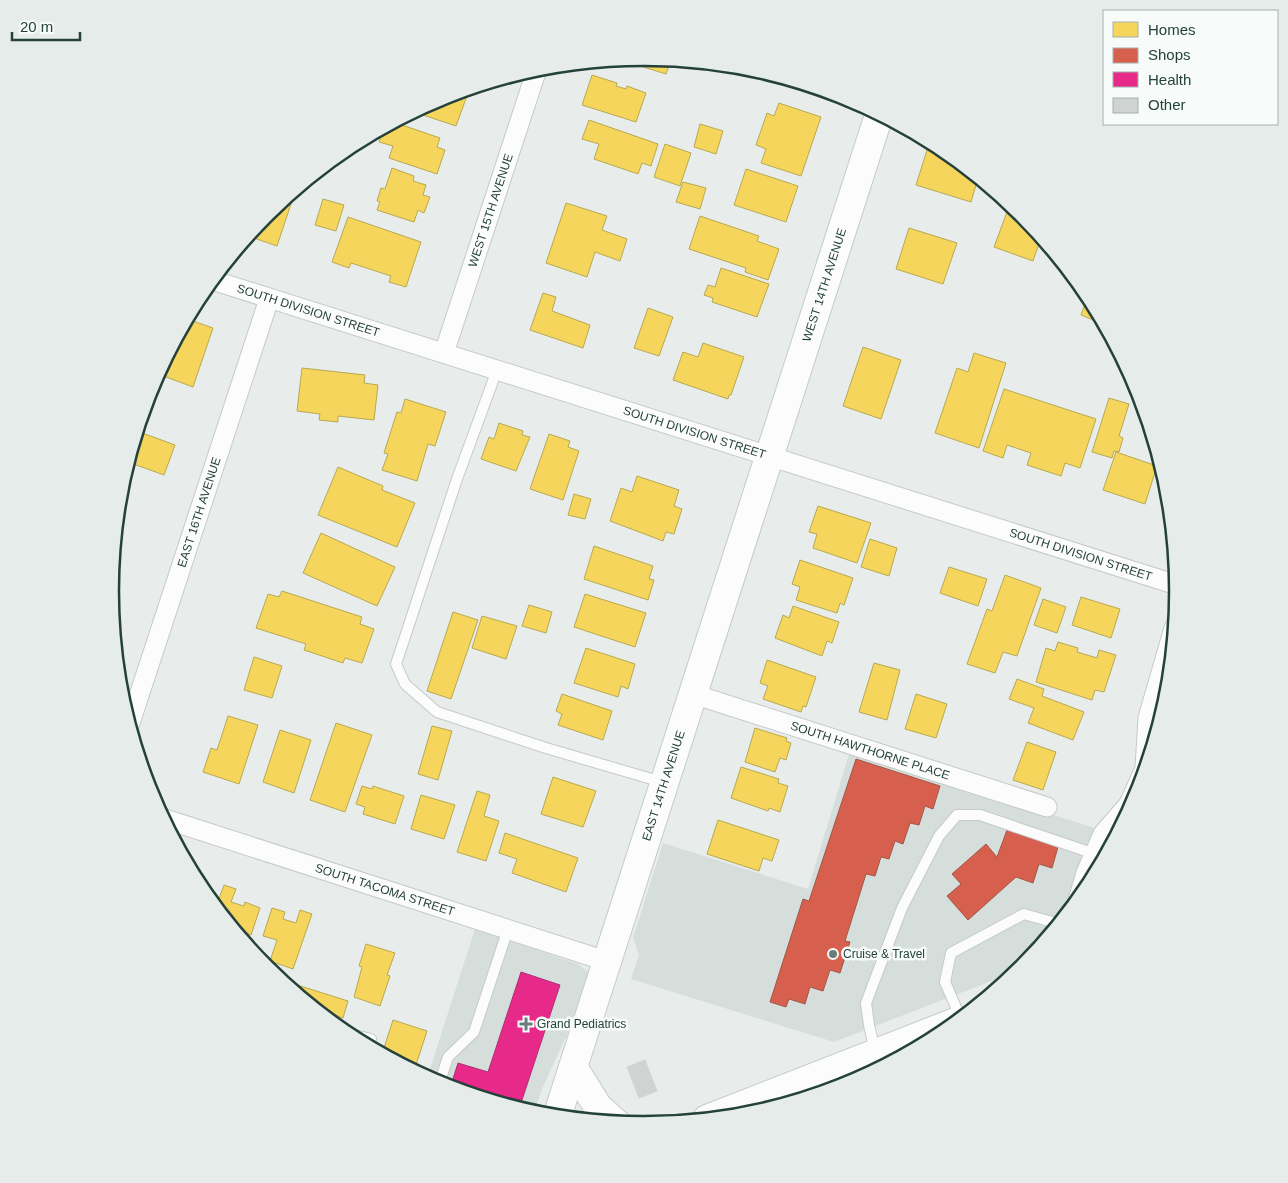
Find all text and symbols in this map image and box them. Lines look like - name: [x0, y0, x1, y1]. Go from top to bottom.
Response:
- scale bar: [12, 10, 80, 42]
- legend: [1103, 10, 1278, 125]
- text: 20 m: [20, 18, 53, 35]
- text: Homes: [1148, 21, 1196, 38]
- text: Shops: [1148, 46, 1191, 63]
- text: Health: [1148, 71, 1191, 88]
- text: Other: [1148, 96, 1186, 113]
- street label: WEST 15TH AVENUE: [466, 152, 516, 269]
- street label: WEST 14TH AVENUE: [800, 226, 849, 343]
- street label: SOUTH DIVISION STREET: [235, 281, 382, 340]
- street label: SOUTH DIVISION STREET: [621, 403, 768, 462]
- street label: EAST 16TH AVENUE: [175, 455, 224, 569]
- street label: SOUTH DIVISION STREET: [1008, 525, 1154, 584]
- street label: SOUTH HAWTHORNE PLACE: [789, 719, 952, 783]
- street label: EAST 14TH AVENUE: [639, 729, 688, 843]
- street label: SOUTH TACOMA STREET: [313, 861, 457, 919]
- place label: Cruise & Travel: [843, 947, 925, 961]
- marker: Cruise & Travel: [827, 948, 839, 960]
- marker: Grand Pediatrics: [519, 1017, 533, 1031]
- place label: Grand Pediatrics: [537, 1017, 626, 1031]

